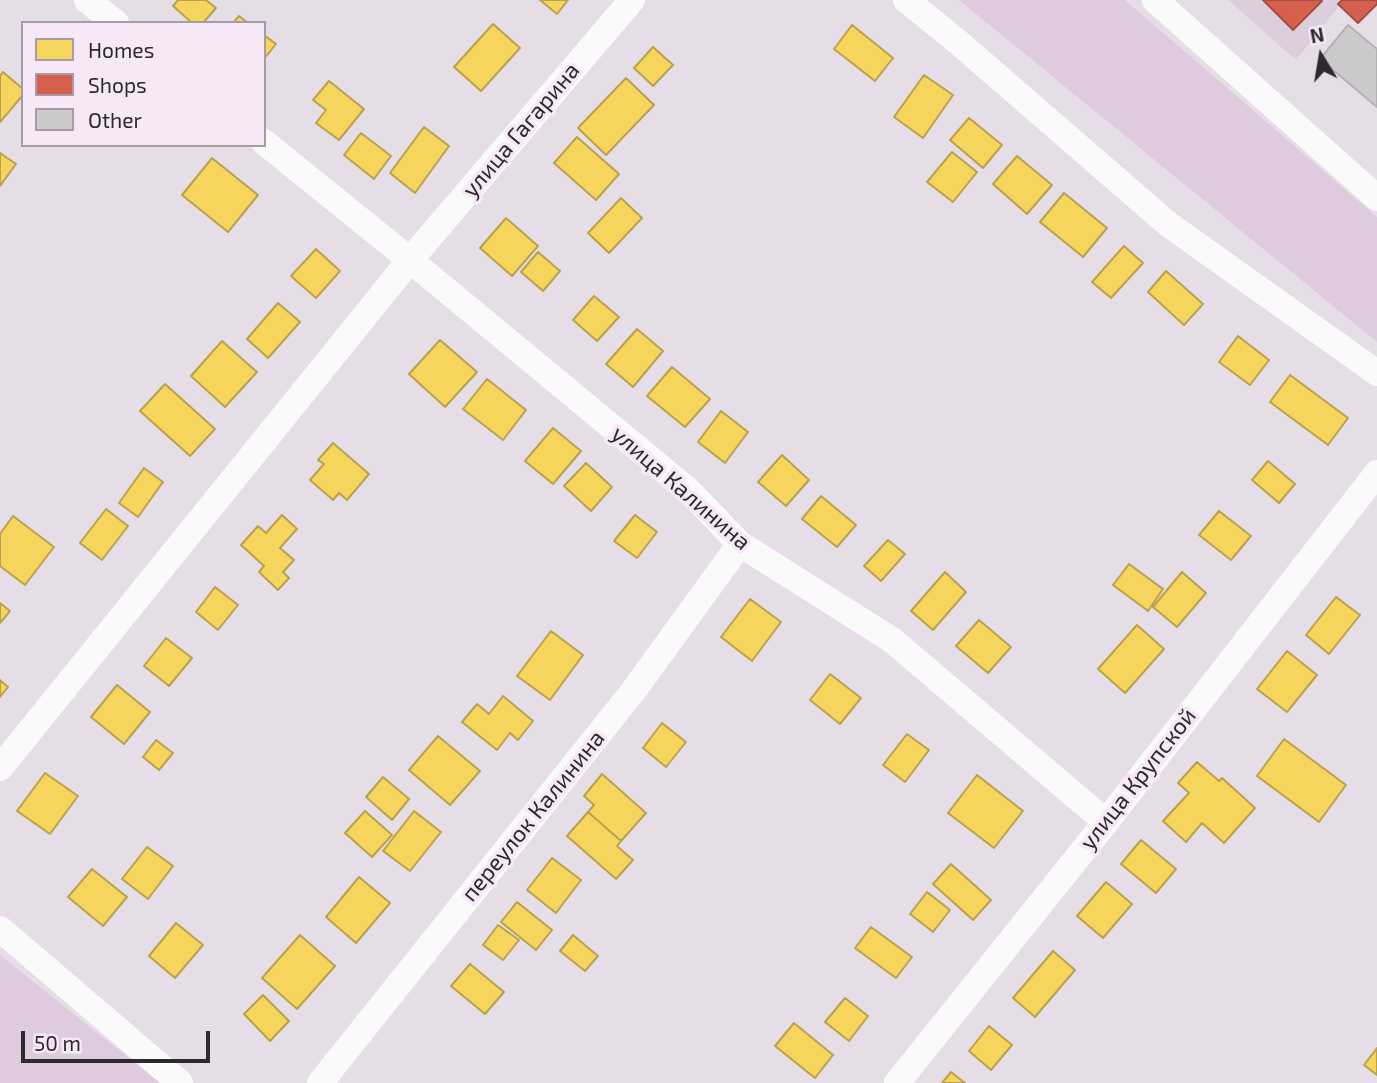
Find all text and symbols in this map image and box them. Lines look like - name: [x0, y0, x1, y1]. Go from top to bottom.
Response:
- legend: [21, 21, 266, 147]
- north arrow: [1286, 21, 1356, 91]
- text: N: [1308, 22, 1326, 47]
- text: Homes: [88, 37, 154, 62]
- street label: улица Гагарина: [457, 57, 585, 203]
- text: Shops: [88, 72, 147, 97]
- text: Other: [88, 107, 142, 132]
- street label: улица Калинина: [606, 420, 756, 556]
- street label: улица Крупской: [1074, 703, 1202, 855]
- street label: переулок Калинина: [455, 725, 611, 907]
- scale bar: [24, 1016, 214, 1060]
- text: 50 m: [34, 1030, 81, 1055]

